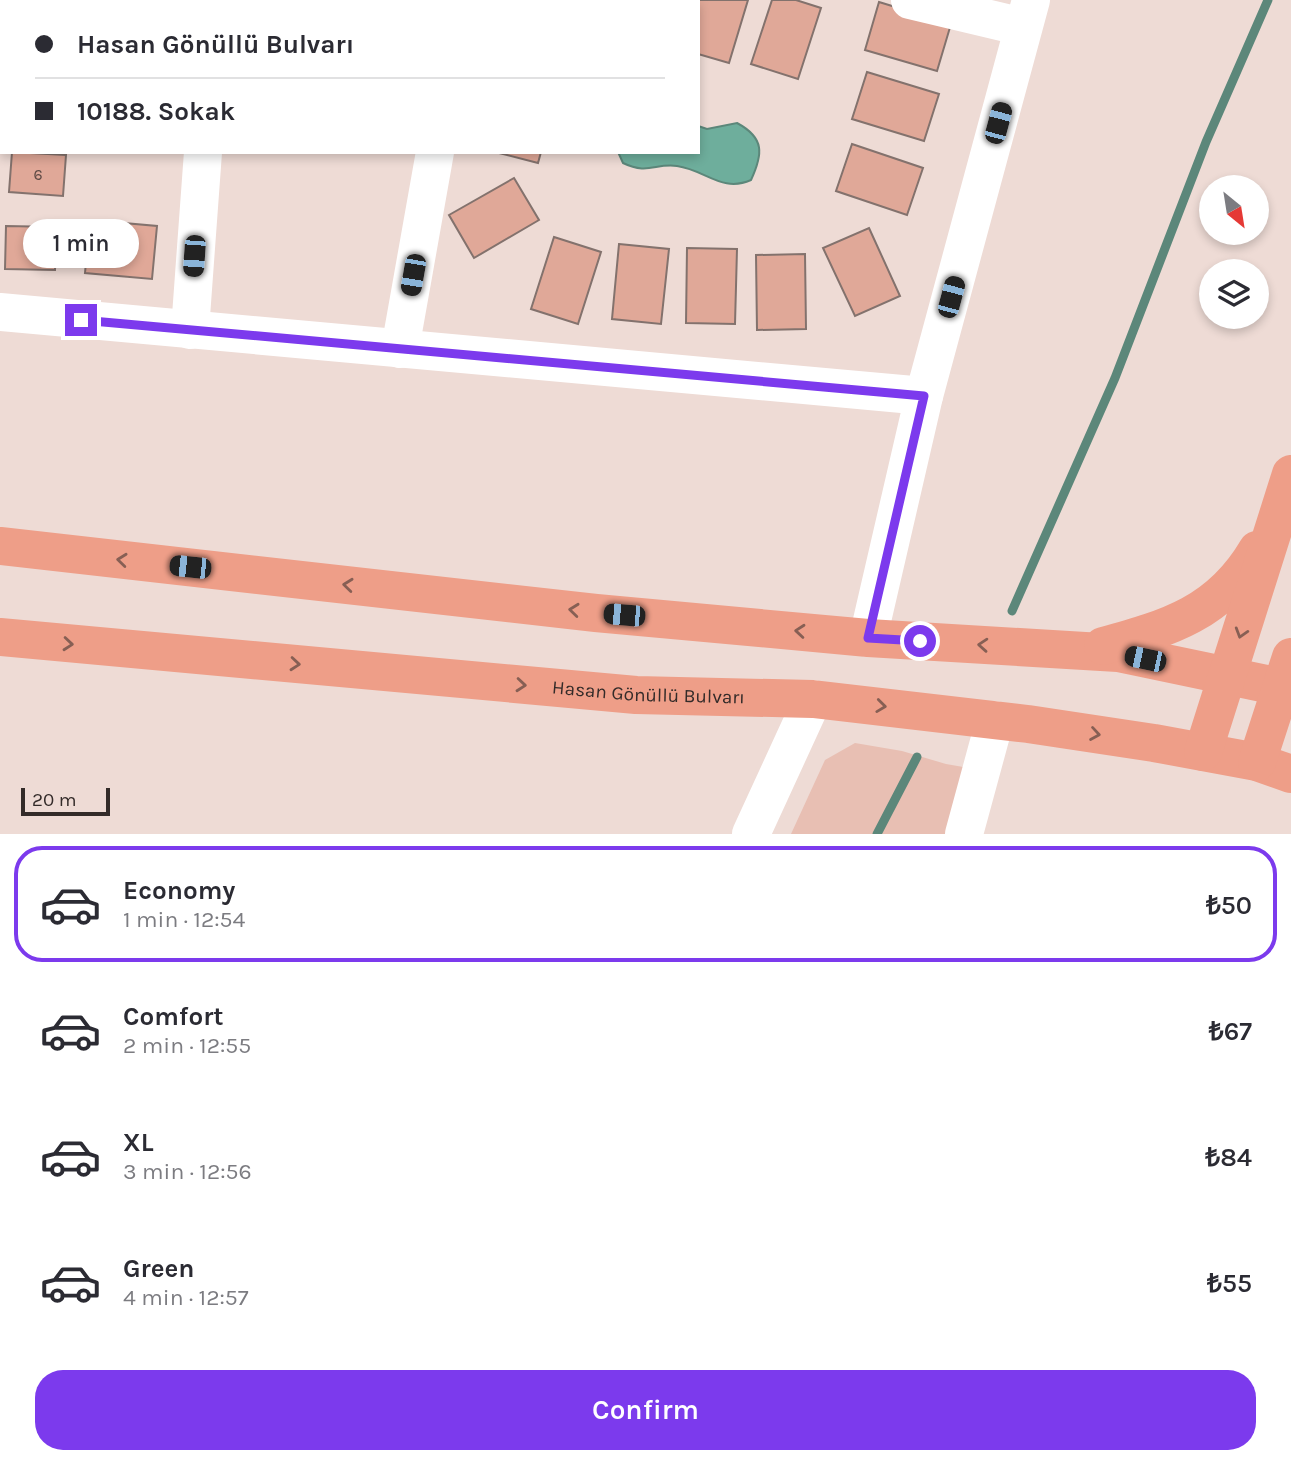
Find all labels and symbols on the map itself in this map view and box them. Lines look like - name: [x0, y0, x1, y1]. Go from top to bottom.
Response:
- car: [983, 100, 1014, 146]
- house number: 6: [33, 165, 43, 184]
- north arrow: [1199, 175, 1269, 245]
- callout: 1 min: [23, 218, 139, 268]
- car: [183, 234, 206, 278]
- car: [400, 252, 427, 298]
- car: [936, 274, 967, 320]
- route end: [65, 304, 97, 336]
- one-way arrow: [116, 552, 128, 567]
- car: [169, 554, 212, 580]
- one-way arrow: [342, 577, 354, 592]
- one-way arrow: [568, 603, 579, 618]
- car: [603, 603, 646, 627]
- one-way arrow: [795, 624, 806, 639]
- route start: [904, 625, 936, 657]
- one-way arrow: [1235, 626, 1249, 639]
- one-way arrow: [62, 636, 74, 651]
- one-way arrow: [977, 638, 988, 653]
- car: [1123, 644, 1168, 674]
- one-way arrow: [289, 656, 300, 671]
- street label: Hasan Gönüllü Bulvarı: [551, 676, 745, 708]
- one-way arrow: [516, 677, 527, 692]
- one-way arrow: [875, 699, 887, 714]
- one-way arrow: [1090, 726, 1101, 741]
- scale bar: [21, 785, 110, 817]

